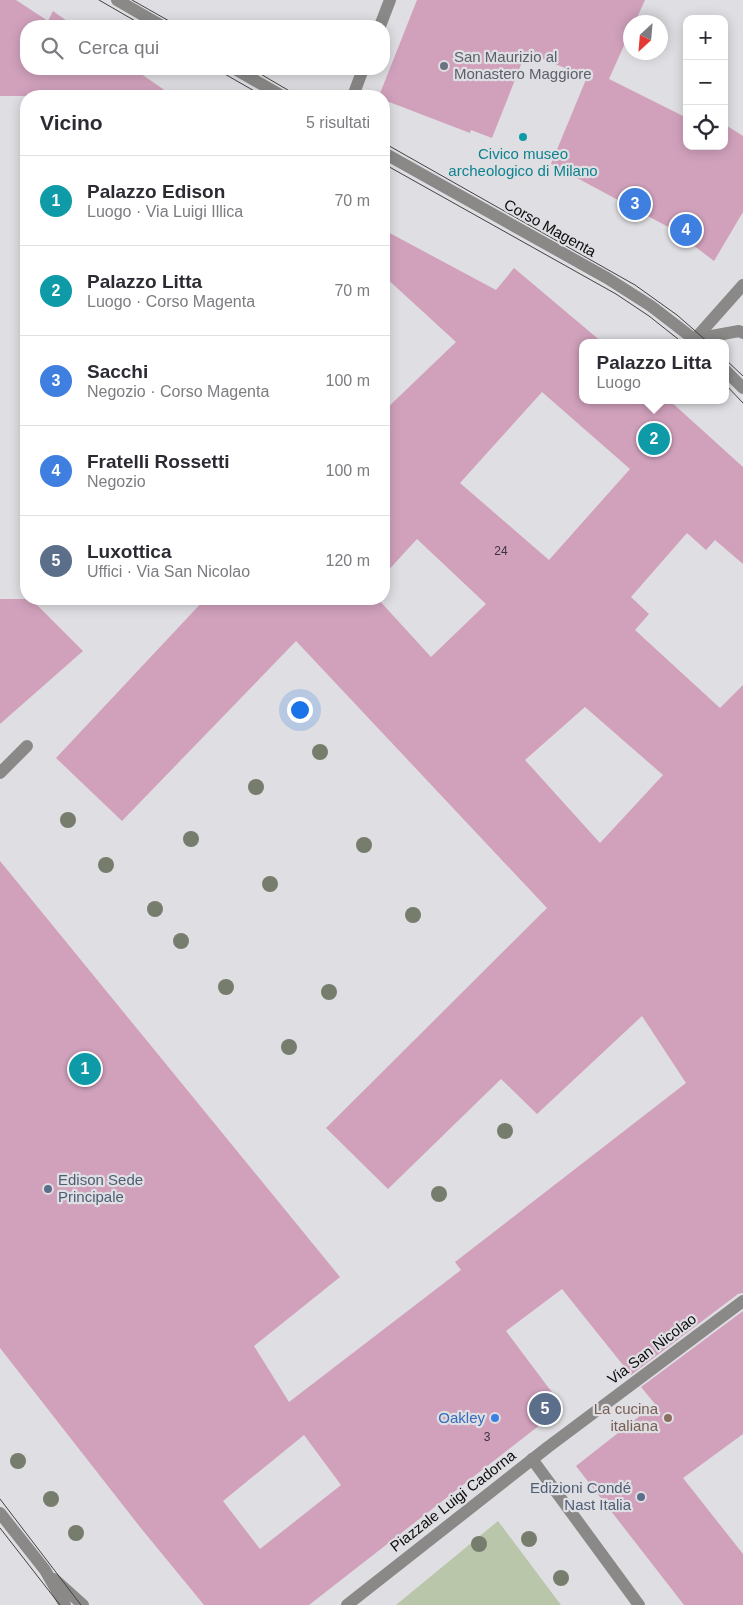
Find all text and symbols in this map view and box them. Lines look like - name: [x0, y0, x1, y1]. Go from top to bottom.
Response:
- north arrow: [623, 15, 668, 60]
- map controls: [683, 15, 728, 150]
- button: +: [683, 15, 728, 60]
- search box: [20, 20, 390, 75]
- icon: search: [38, 34, 66, 62]
- text: Cerca qui: [78, 37, 159, 58]
- place label: San Maurizio al Monastero Maggiore: [454, 48, 592, 82]
- marker: San Maurizio al Monastero Maggiore: [438, 60, 450, 72]
- button: −: [683, 60, 728, 105]
- button: locate: [683, 105, 728, 150]
- text: Vicino: [40, 111, 103, 134]
- text: 5 risultati: [306, 114, 370, 131]
- marker: Civico museo archeologico di Milano: [517, 131, 529, 143]
- place label: Civico museo archeologico di Milano: [448, 145, 598, 179]
- text: Palazzo Edison: [87, 181, 225, 202]
- pin: 3: [619, 185, 651, 223]
- text: 1: [52, 192, 60, 209]
- text: 70 m: [334, 192, 370, 209]
- street label: Corso Magenta: [501, 195, 600, 260]
- text: Luogo · Via Luigi Illica: [87, 203, 243, 220]
- pin: 4: [670, 211, 702, 249]
- text: Palazzo Litta: [87, 271, 202, 292]
- text: 2: [52, 282, 60, 299]
- text: 70 m: [334, 282, 370, 299]
- text: Luogo · Corso Magenta: [87, 293, 255, 310]
- popup: [579, 339, 729, 404]
- text: Palazzo Litta: [596, 352, 712, 373]
- text: Sacchi: [87, 361, 148, 382]
- text: 3: [52, 372, 60, 389]
- text: 100 m: [326, 372, 370, 389]
- text: Luogo: [596, 374, 641, 391]
- text: Negozio · Corso Magenta: [87, 383, 269, 400]
- pin: 2: [638, 420, 670, 458]
- text: Fratelli Rossetti: [87, 451, 230, 472]
- text: 4: [52, 462, 60, 479]
- text: 100 m: [326, 462, 370, 479]
- text: Negozio: [87, 473, 146, 490]
- text: Luxottica: [87, 541, 171, 562]
- house number: 24: [494, 544, 508, 558]
- text: 5: [52, 552, 60, 569]
- text: 120 m: [326, 552, 370, 569]
- text: Uffici · Via San Nicolao: [87, 563, 250, 580]
- your location: [287, 697, 313, 723]
- pin: 1: [69, 1050, 101, 1088]
- place label: Edison Sede Principale: [58, 1171, 143, 1205]
- marker: Edison Sede Principale: [42, 1183, 54, 1195]
- street label: Via San Nicolao: [604, 1310, 699, 1387]
- pin: 5: [529, 1390, 561, 1428]
- place label: La cucina italiana: [594, 1400, 659, 1434]
- place label: Oakley: [438, 1409, 485, 1426]
- marker: Oakley: [489, 1412, 501, 1424]
- marker: La cucina italiana: [662, 1412, 674, 1424]
- house number: 3: [484, 1430, 491, 1444]
- street label: Piazzale Luigi Cadorna: [387, 1446, 519, 1555]
- place label: Edizioni Condé Nast Italia: [530, 1479, 632, 1513]
- marker: Edizioni Condé Nast Italia: [635, 1491, 647, 1503]

